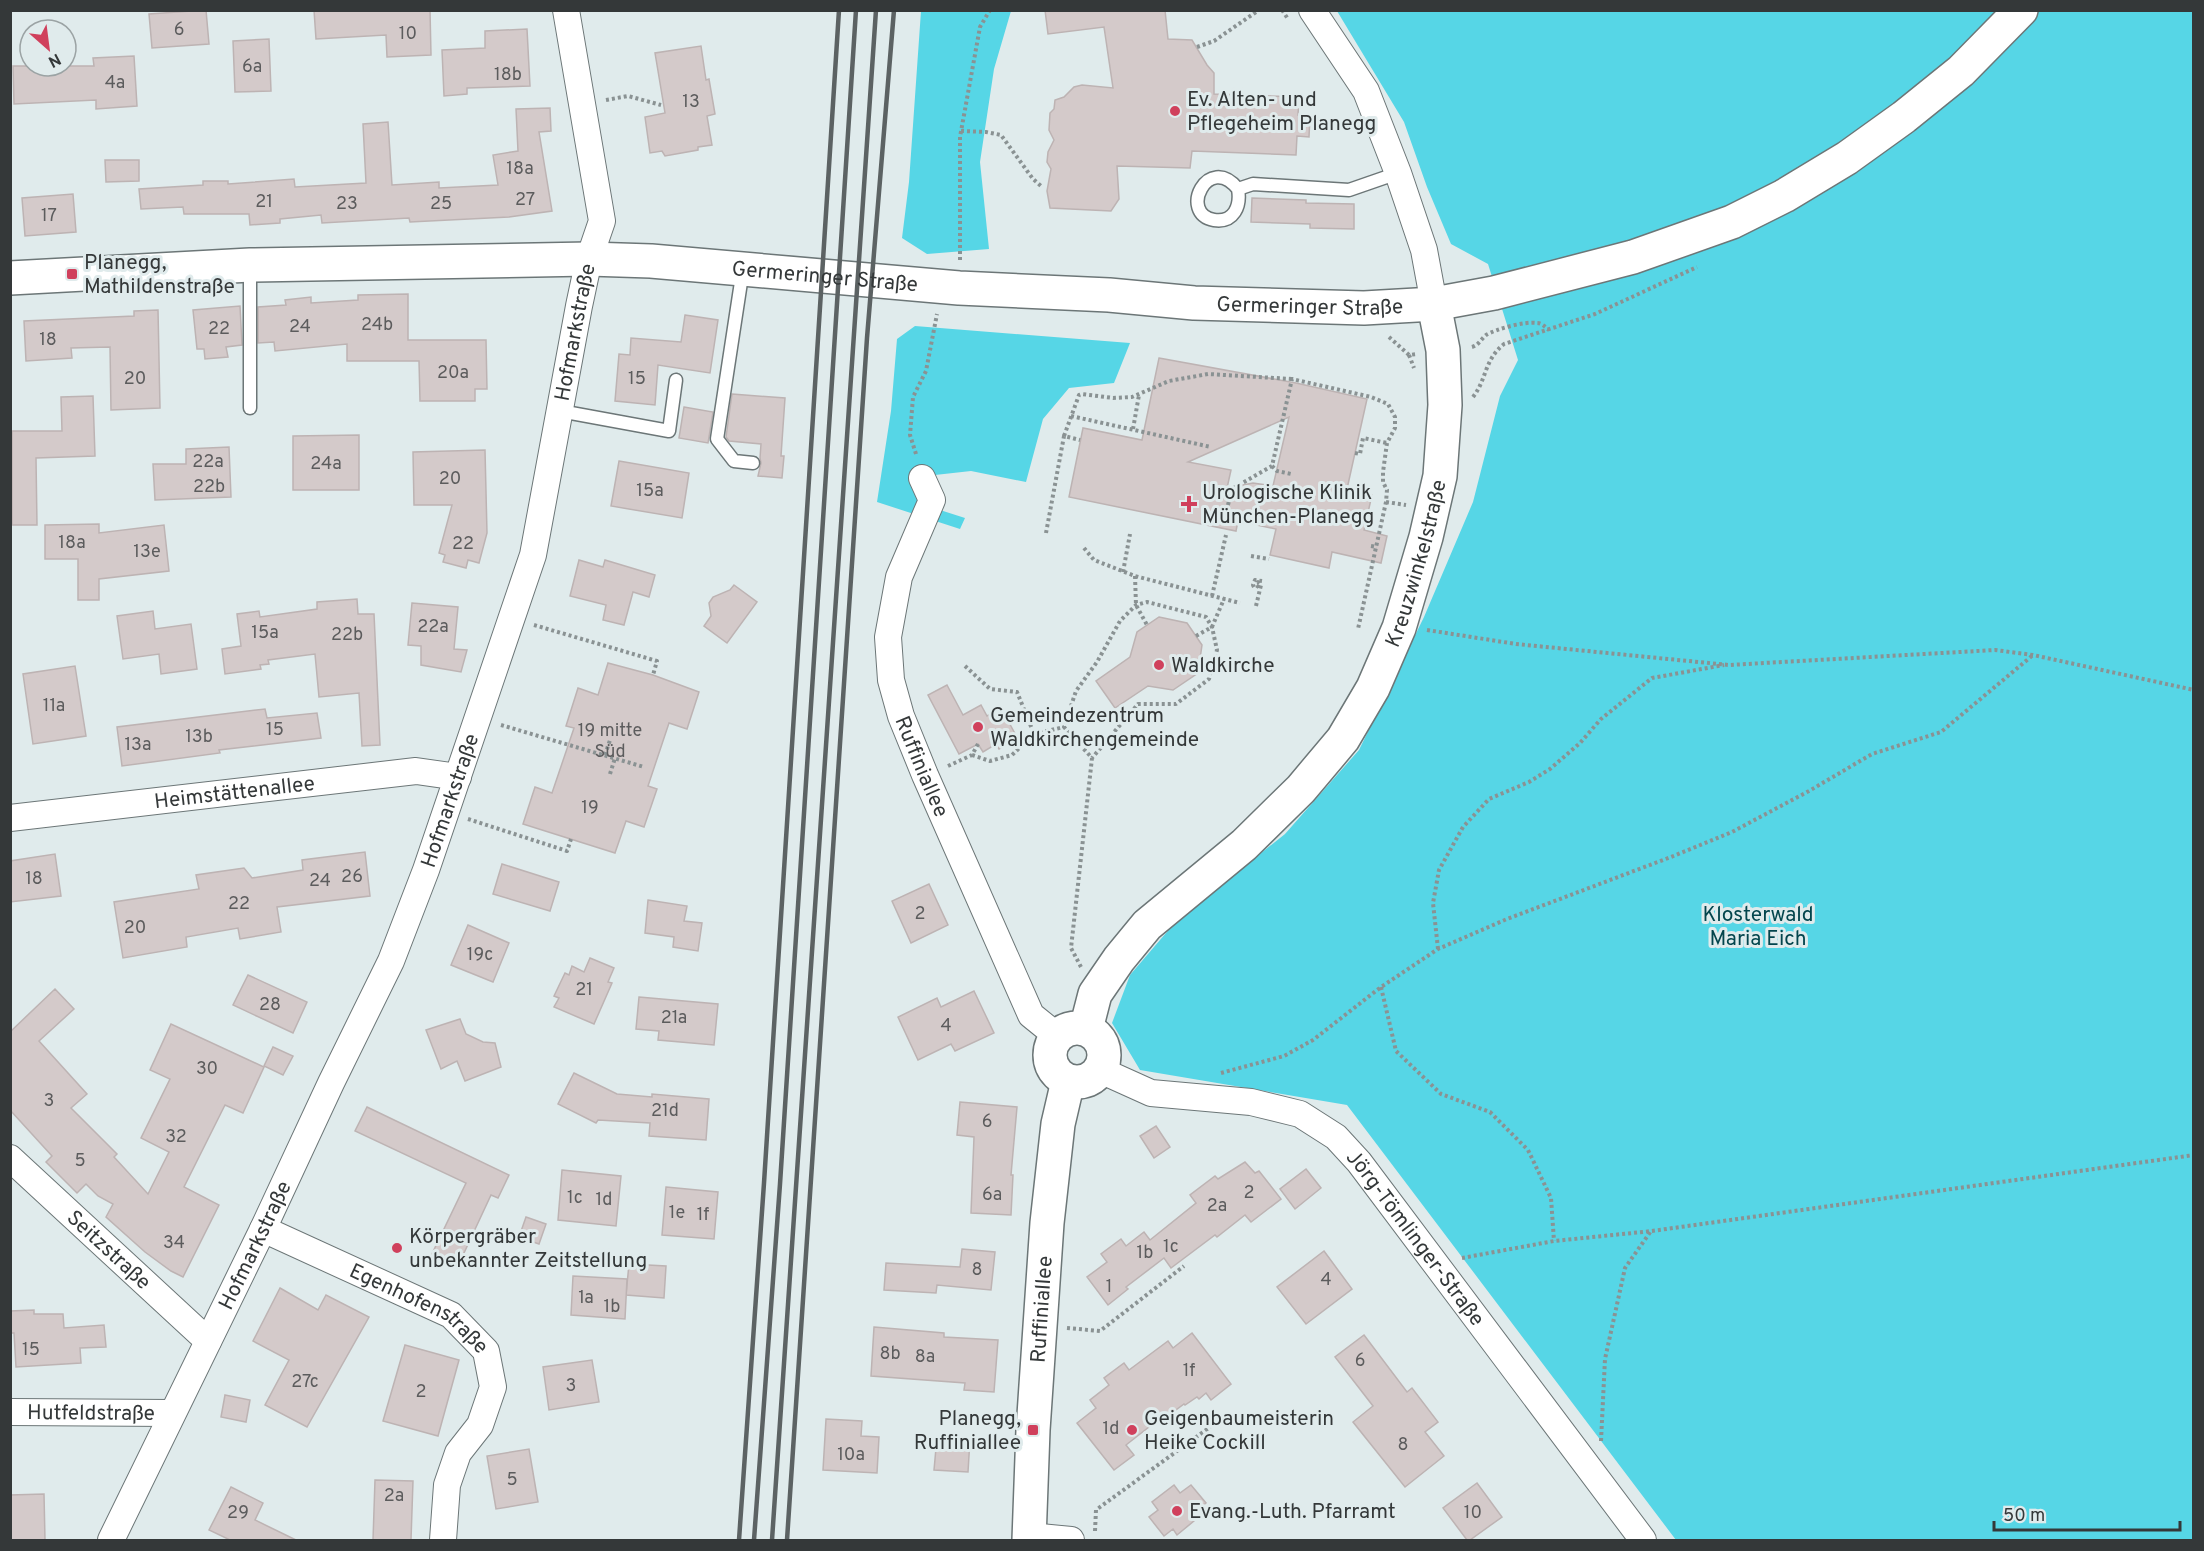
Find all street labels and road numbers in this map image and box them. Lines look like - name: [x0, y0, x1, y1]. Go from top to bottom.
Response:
- street label: Germeringer Straße: [731, 256, 919, 299]
- street label: Hofmarkstraße: [550, 261, 603, 404]
- street label: Germeringer Straße: [1216, 292, 1404, 323]
- street label: Kreuzwinkelstraße: [1380, 477, 1454, 652]
- street label: Ruffiniallee: [887, 712, 954, 822]
- street label: Hofmarkstraße: [416, 731, 486, 872]
- street label: Heimstättenallee: [153, 771, 316, 816]
- street label: Jörg-Tömlinger-Straße: [1339, 1145, 1490, 1332]
- street label: Hofmarkstraße: [214, 1177, 298, 1315]
- street label: Seitzstraße: [60, 1205, 156, 1296]
- street label: Ruffiniallee: [1026, 1255, 1060, 1364]
- street label: Egenhofenstraße: [345, 1258, 494, 1360]
- street label: Hutfeldstraße: [27, 1400, 155, 1428]

